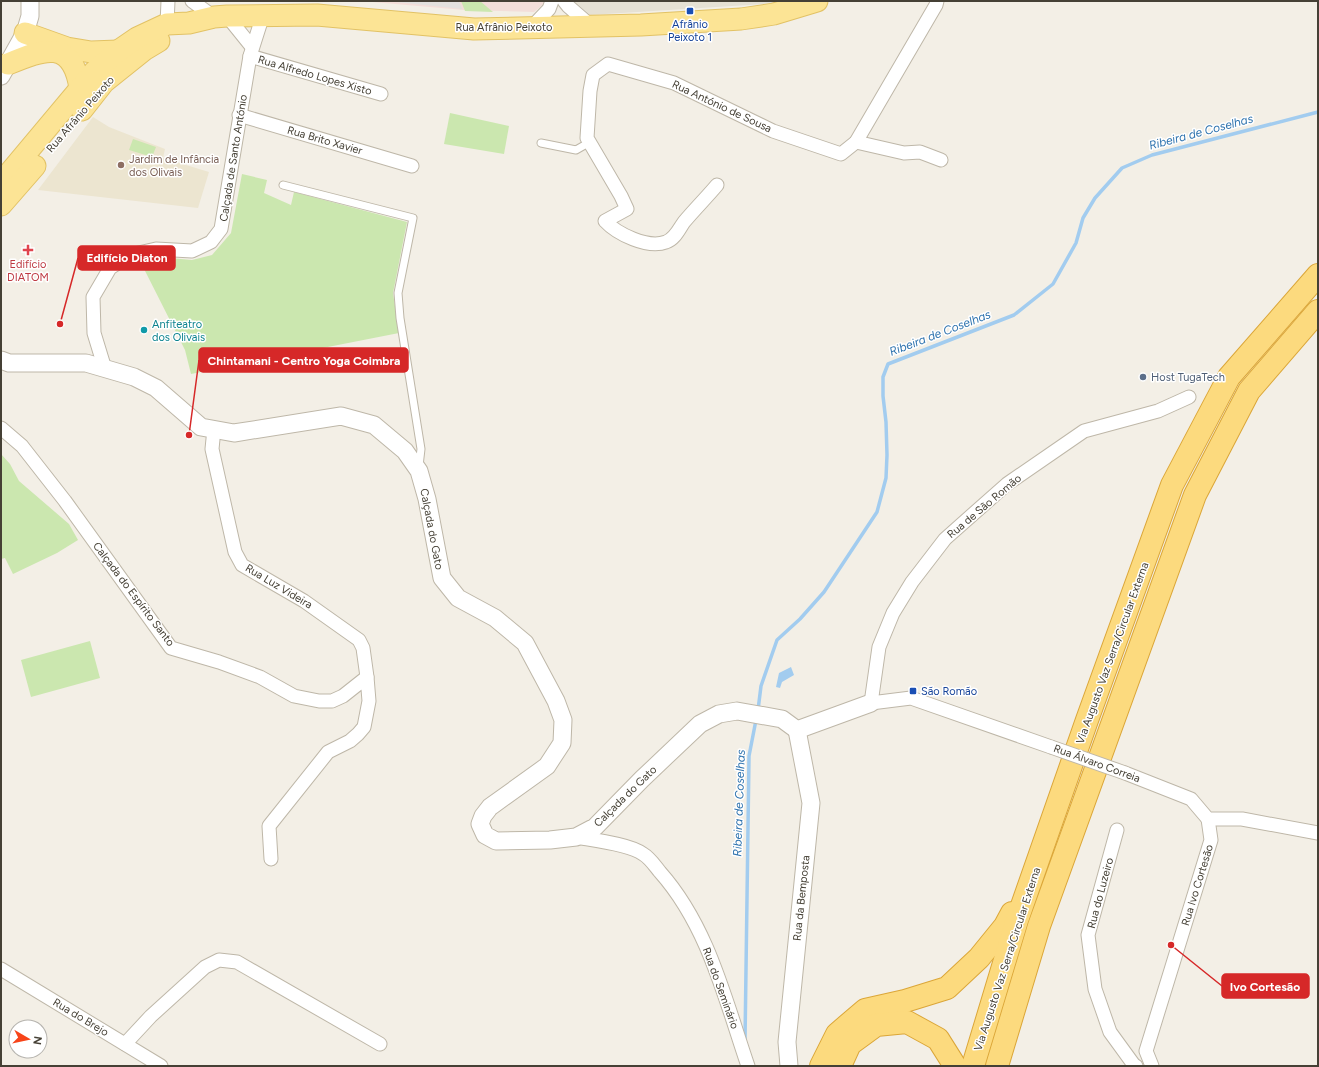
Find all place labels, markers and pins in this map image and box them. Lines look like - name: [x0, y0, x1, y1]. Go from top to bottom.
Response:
- marker: Afrânio Peixoto 1: [685, 6, 695, 16]
- place label: Afrânio Peixoto 1: [668, 18, 712, 44]
- place label: Jardim de Infância dos Olivais: [129, 153, 219, 179]
- marker: Jardim de Infância dos Olivais: [116, 160, 126, 170]
- marker: Edifício DIATOM: [22, 244, 34, 256]
- callout: Edifício Diaton: [78, 246, 175, 270]
- place label: Edifício DIATOM: [7, 258, 49, 284]
- place label: Anfiteatro dos Olivais: [152, 318, 205, 344]
- marker: Anfiteatro dos Olivais: [139, 325, 149, 335]
- callout: Chintamani - Centro Yoga Coimbra: [199, 348, 408, 372]
- place label: Host TugaTech: [1151, 371, 1225, 384]
- marker: Host TugaTech: [1138, 372, 1148, 382]
- place label: São Romão: [921, 685, 977, 698]
- marker: São Romão: [908, 686, 918, 696]
- callout: Ivo Cortesão: [1222, 974, 1309, 998]

